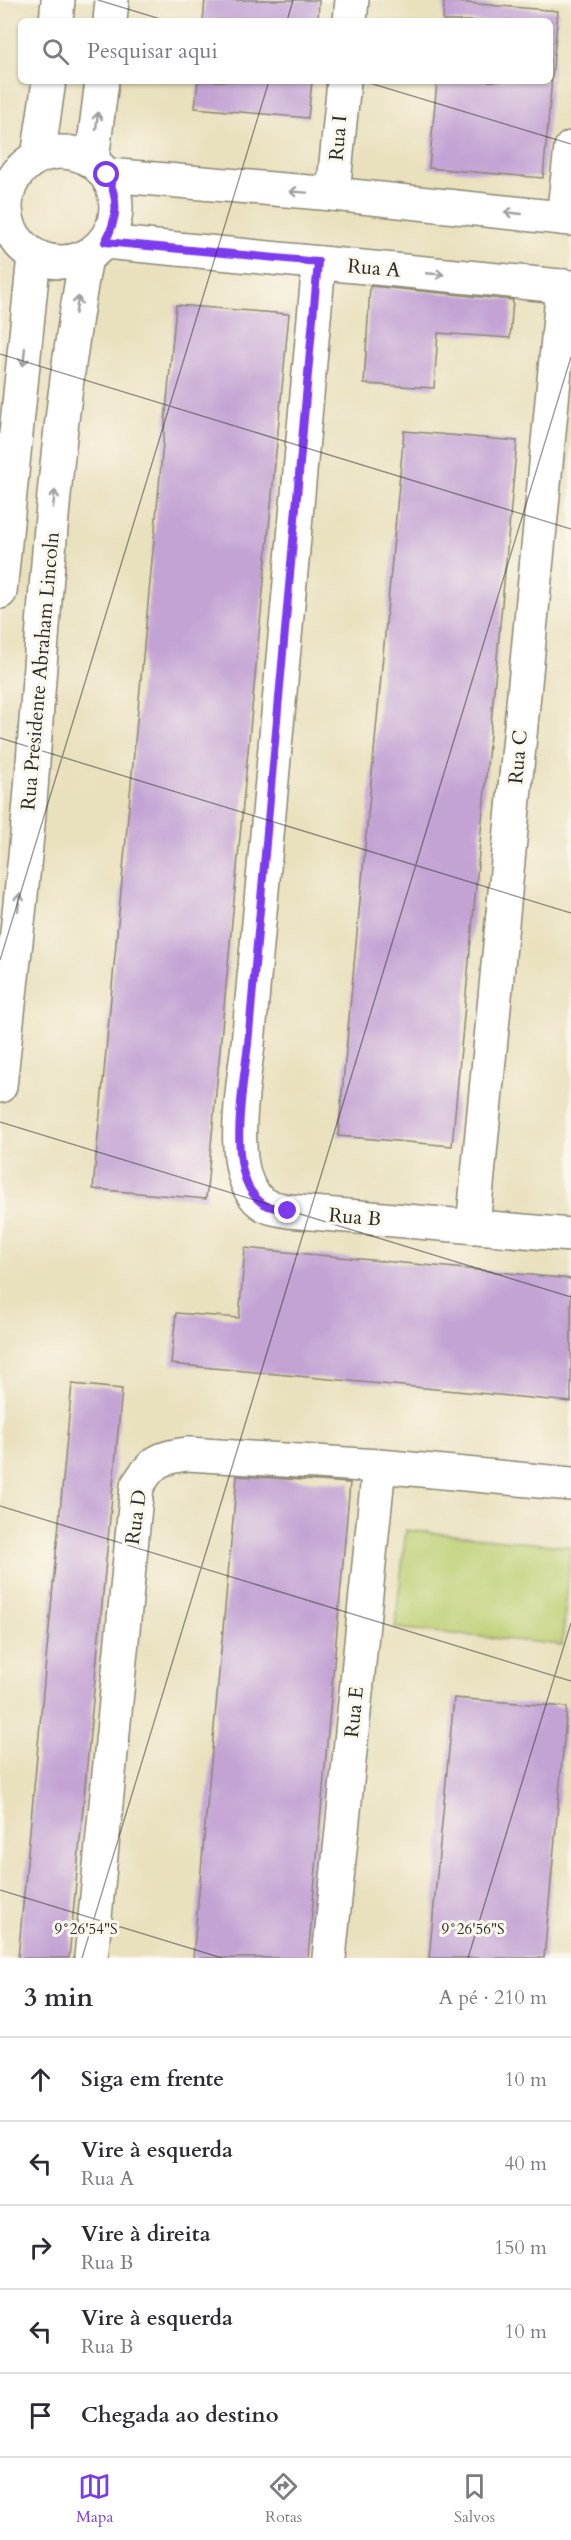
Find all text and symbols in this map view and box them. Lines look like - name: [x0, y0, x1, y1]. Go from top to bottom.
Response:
- search box: [18, 18, 553, 84]
- icon: search: [39, 35, 72, 68]
- text: Pesquisar aqui: [87, 36, 218, 66]
- one-way arrow: [92, 111, 103, 131]
- street label: Rua I: [323, 114, 353, 162]
- route start: [93, 161, 119, 187]
- one-way arrow: [288, 186, 308, 197]
- one-way arrow: [503, 207, 523, 218]
- street label: Rua A: [346, 252, 402, 284]
- one-way arrow: [424, 269, 444, 280]
- one-way arrow: [72, 296, 83, 316]
- one-way arrow: [19, 346, 30, 366]
- one-way arrow: [49, 490, 60, 509]
- street label: Rua Presidente Abraham Lincoln: [14, 530, 66, 811]
- street label: Rua C: [502, 729, 534, 785]
- one-way arrow: [14, 893, 25, 913]
- route end: [274, 1197, 300, 1223]
- street label: Rua B: [328, 1201, 382, 1233]
- street label: Rua D: [119, 1488, 153, 1546]
- street label: Rua E: [338, 1685, 370, 1739]
- text: 9°26'54"S: [54, 1919, 118, 1939]
- text: 9°26'56"S: [441, 1919, 505, 1939]
- text: 3 min: [24, 1980, 93, 2015]
- text: A pé · 210 m: [439, 1984, 547, 2011]
- icon: ahead: [24, 2063, 57, 2096]
- text: Siga em frente: [81, 2064, 224, 2094]
- text: 10 m: [504, 2066, 547, 2093]
- text: Vire à esquerda: [81, 2135, 233, 2165]
- icon: left: [24, 2147, 57, 2180]
- text: 40 m: [504, 2150, 547, 2177]
- text: Rua A: [81, 2165, 134, 2192]
- text: Vire à direita: [81, 2219, 211, 2249]
- icon: right: [24, 2231, 57, 2264]
- text: 150 m: [494, 2234, 547, 2261]
- text: Rua B: [81, 2249, 133, 2276]
- text: Vire à esquerda: [81, 2303, 233, 2333]
- icon: left: [24, 2315, 57, 2348]
- text: 10 m: [504, 2318, 547, 2345]
- text: Rua B: [81, 2333, 133, 2360]
- icon: arrive: [24, 2399, 57, 2432]
- text: Chegada ao destino: [81, 2400, 279, 2430]
- tab: Mapa: [76, 2470, 113, 2528]
- tab: Rotas: [265, 2470, 302, 2528]
- tab: Salvos: [454, 2470, 495, 2528]

